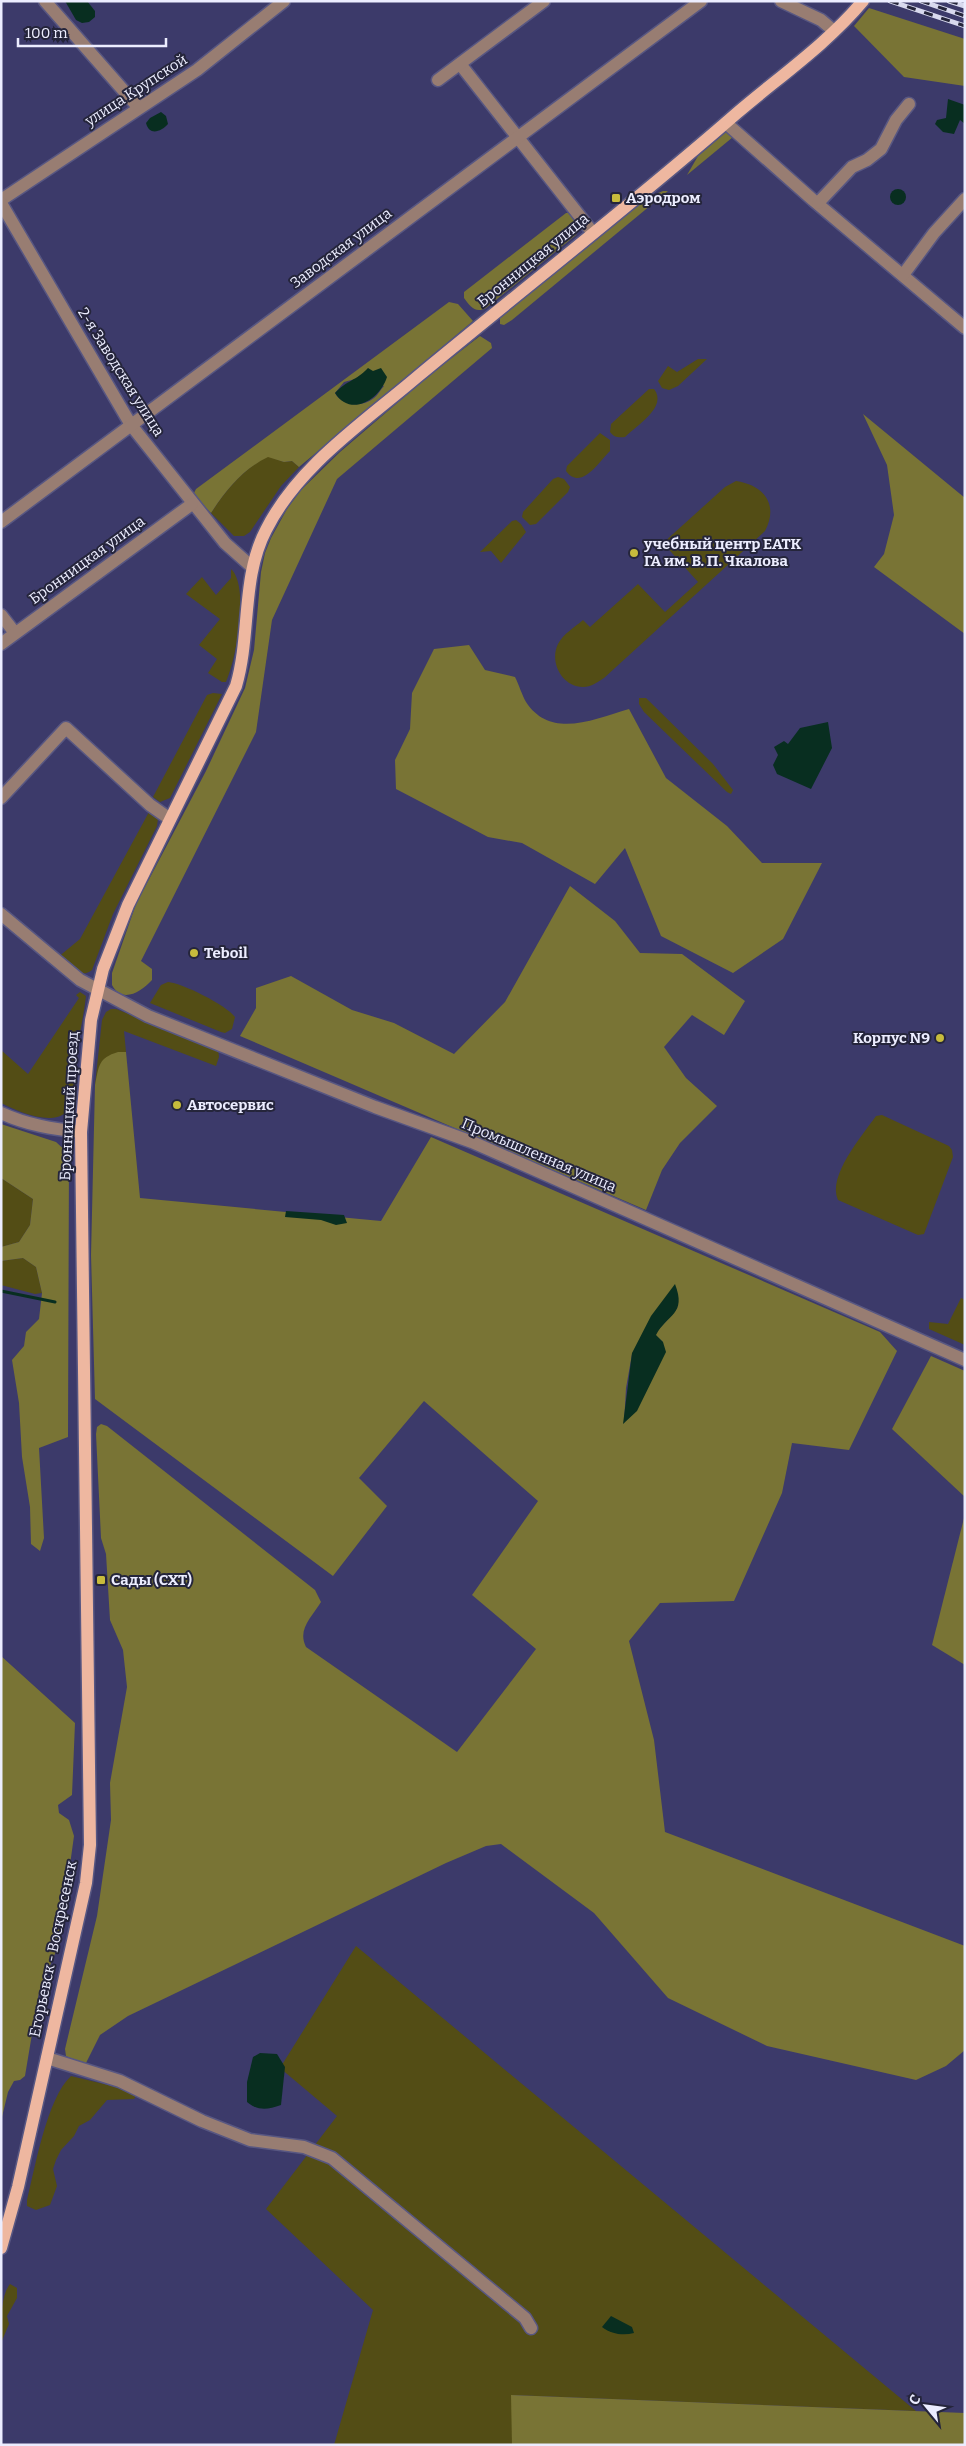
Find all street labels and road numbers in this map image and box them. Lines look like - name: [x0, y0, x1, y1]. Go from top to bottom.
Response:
- street label: улица Крупской: [81, 50, 191, 130]
- street label: Заводская улица: [287, 204, 395, 292]
- street label: Бронницкая улица: [474, 209, 592, 311]
- street label: 2-я Заводская улица: [74, 304, 168, 440]
- street label: Бронницкая улица: [26, 512, 148, 608]
- street label: Бронницкий проезд: [56, 1031, 82, 1181]
- street label: Промышленная улица: [459, 1114, 619, 1196]
- street label: Егорьевск - Воскресенск: [25, 1859, 81, 2039]

